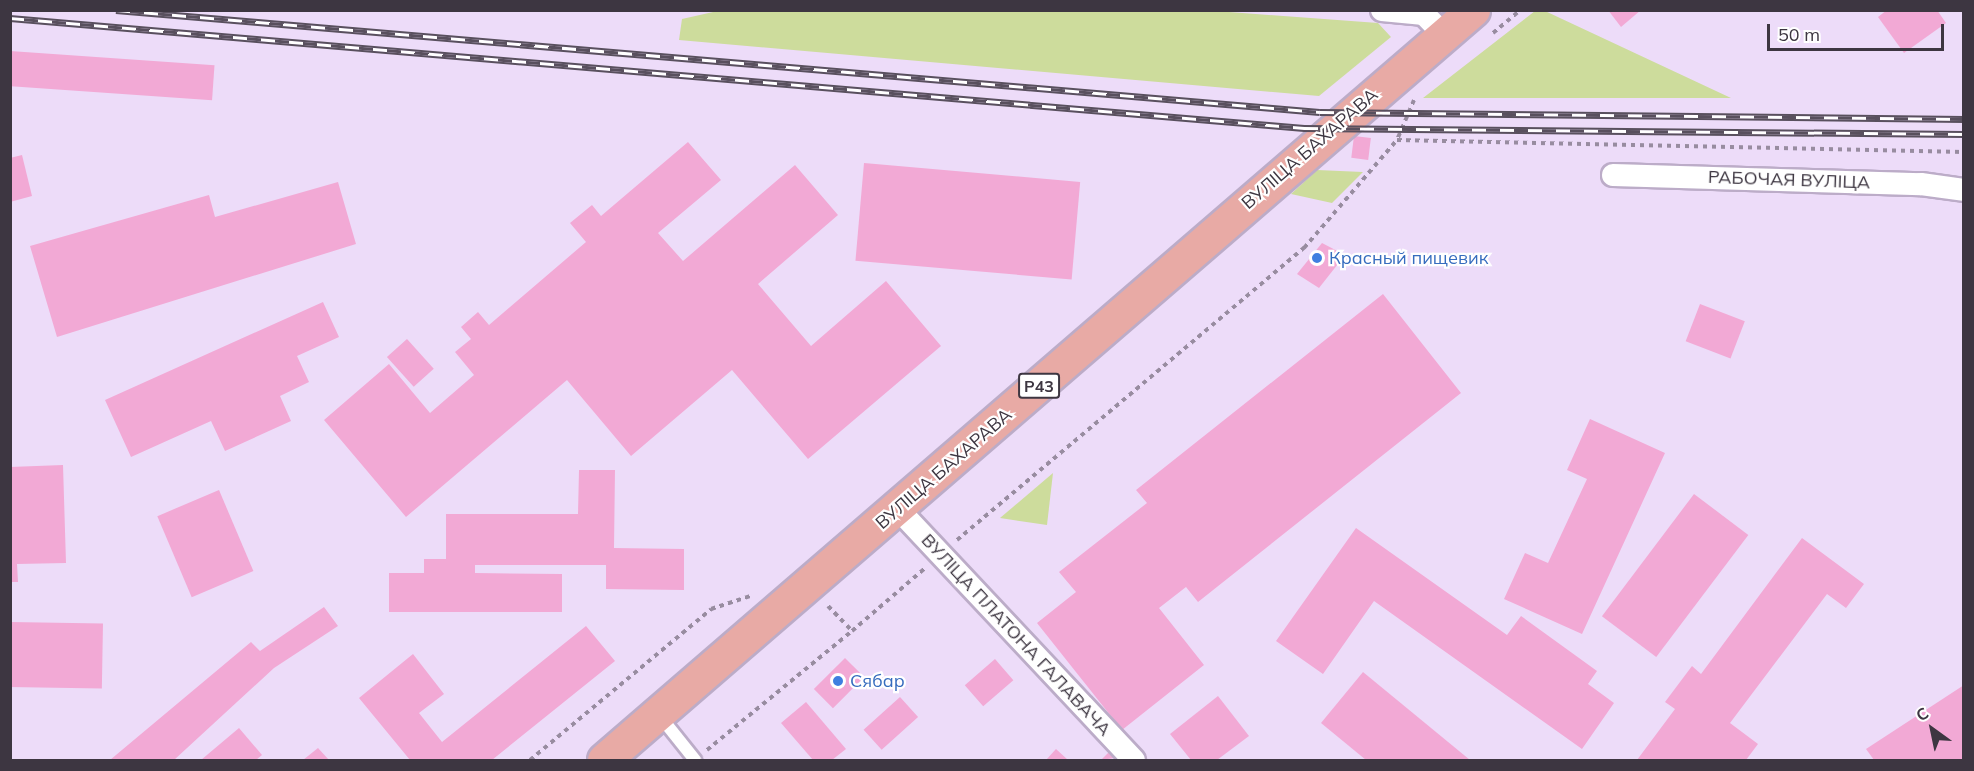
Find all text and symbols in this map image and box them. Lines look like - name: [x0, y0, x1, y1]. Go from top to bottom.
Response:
- scale bar: [1770, 12, 1947, 50]
- text: 50 m: [1778, 23, 1820, 46]
- street label: ВУЛІЦА БАХАРАВА: [1238, 84, 1382, 214]
- street label: РАБОЧАЯ ВУЛІЦА: [1708, 166, 1870, 194]
- place label: Красный пищевик: [1329, 247, 1488, 269]
- marker: Красный пищевик: [1310, 251, 1324, 265]
- road number: Р43: [1018, 373, 1060, 399]
- street label: ВУЛІЦА БАХАРАВА: [872, 404, 1016, 534]
- street label: ВУЛІЦА ПЛАТОНА ГАЛАВАЧА: [917, 530, 1115, 740]
- place label: Сябар: [850, 670, 905, 692]
- marker: Сябар: [831, 674, 845, 688]
- north arrow: [1902, 699, 1962, 759]
- text: С: [1912, 703, 1932, 725]

